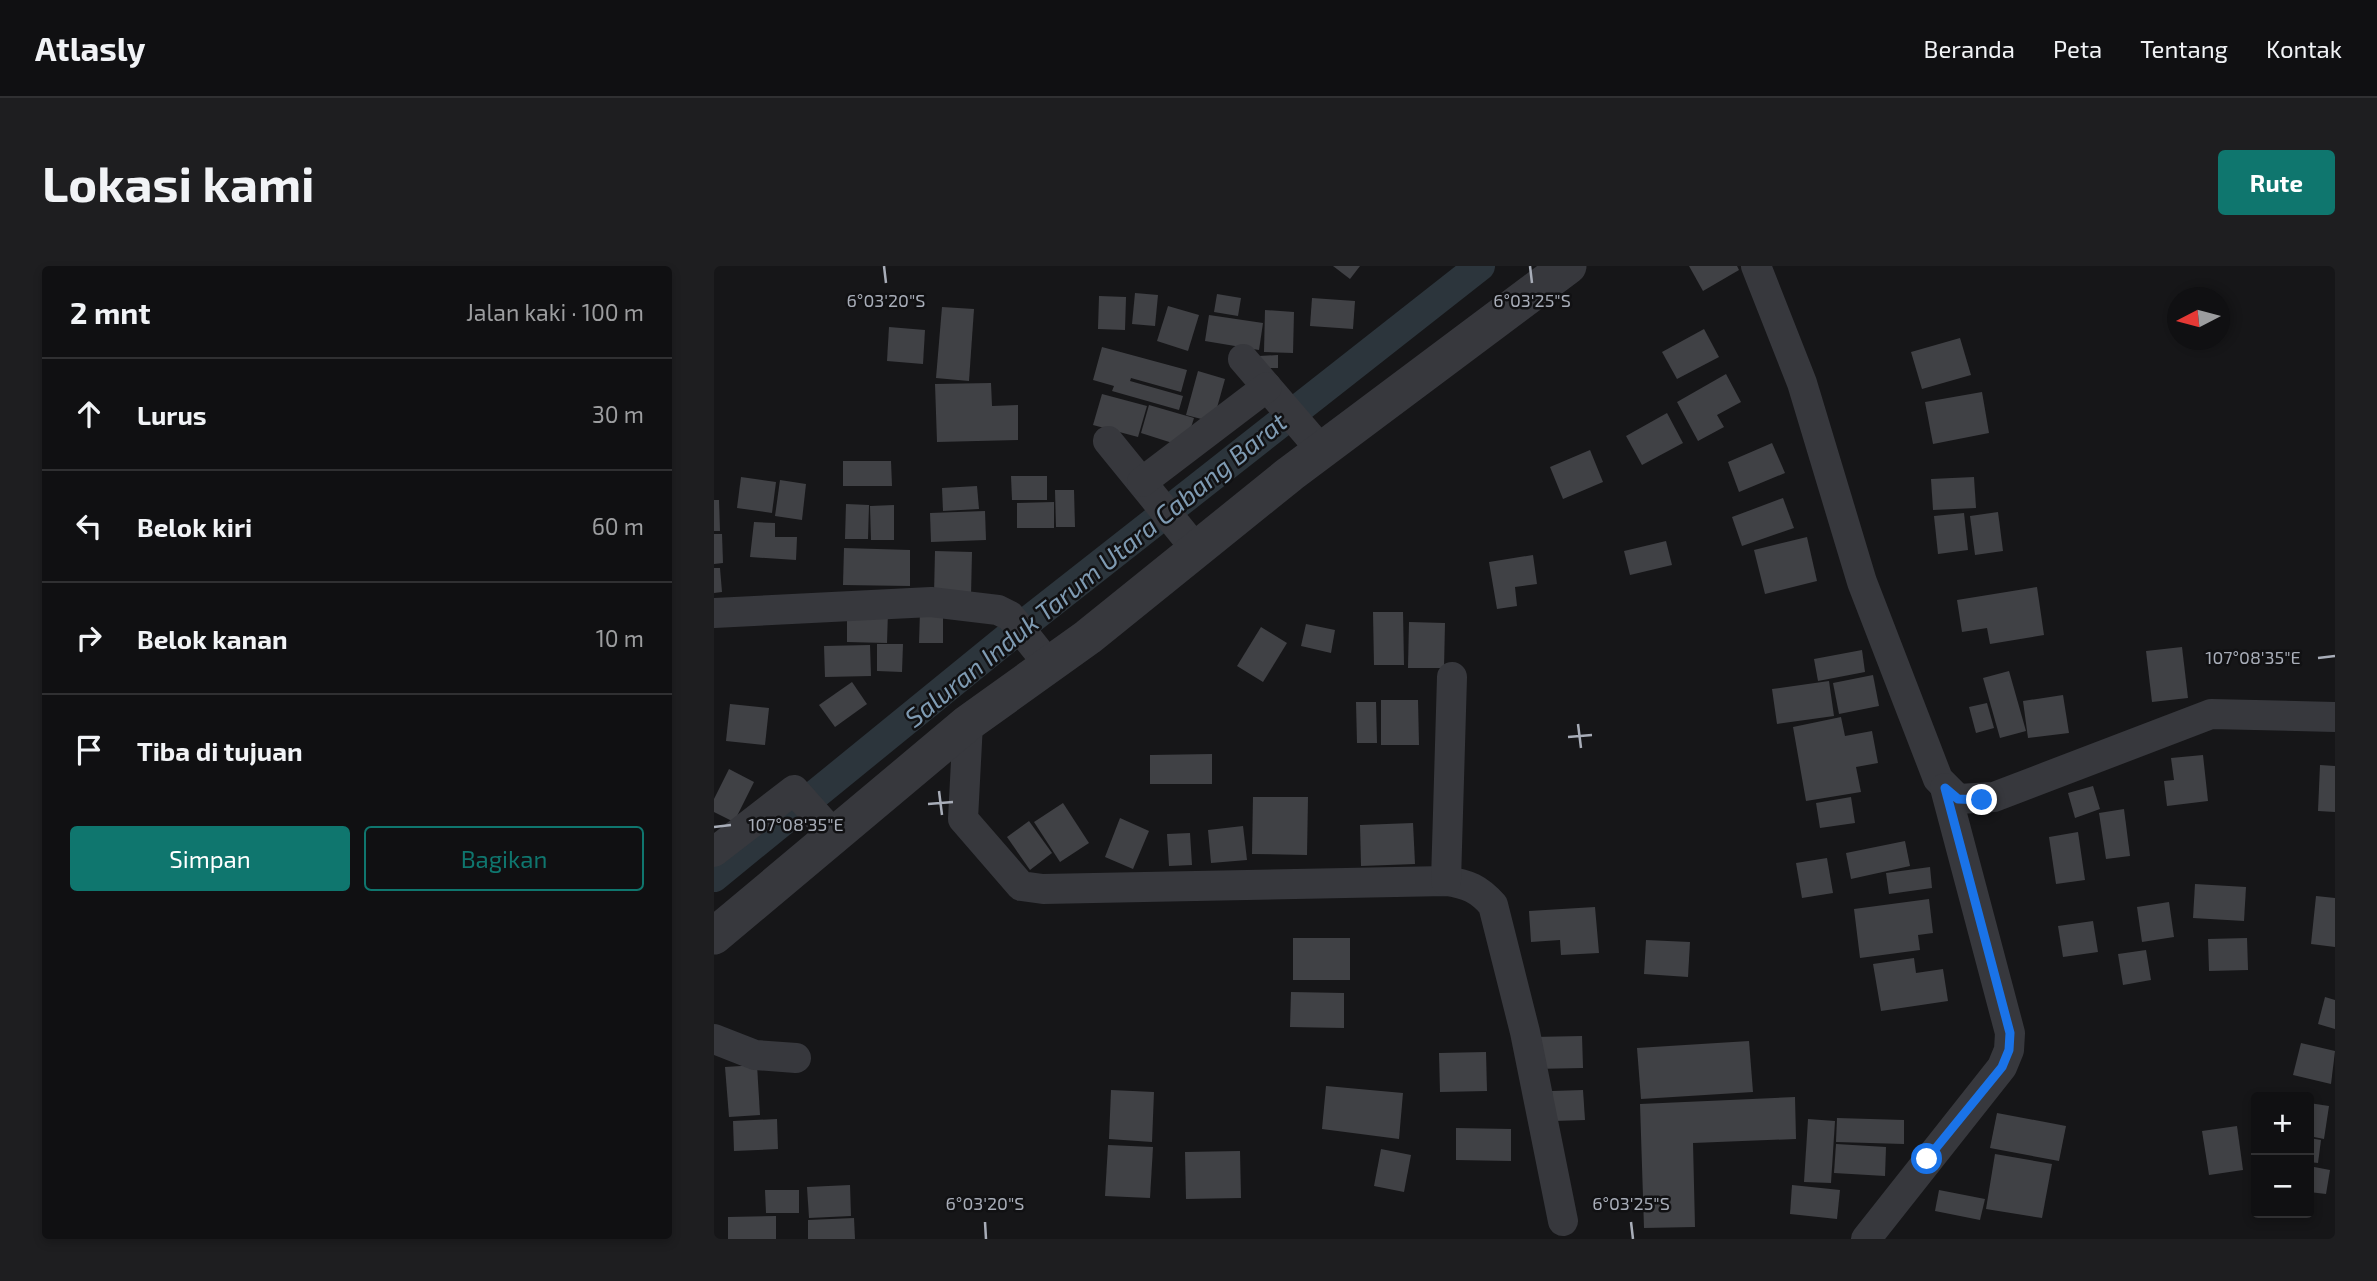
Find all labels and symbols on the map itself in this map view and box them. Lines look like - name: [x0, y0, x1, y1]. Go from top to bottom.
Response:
- north arrow: [2167, 287, 2230, 350]
- text: 6°03'20"S: [847, 289, 925, 311]
- text: 6°03'25"S: [1493, 289, 1571, 311]
- water label: Saluran Induk Tarum Utara Cabang Barat: [898, 405, 1292, 733]
- text: 107°08'35"E: [2205, 646, 2301, 668]
- route end: [1966, 784, 1997, 815]
- text: 107°08'35"E: [748, 813, 844, 835]
- route start: [1911, 1143, 1942, 1174]
- text: 6°03'20"S: [946, 1192, 1024, 1214]
- text: 6°03'25"S: [1592, 1192, 1670, 1214]

